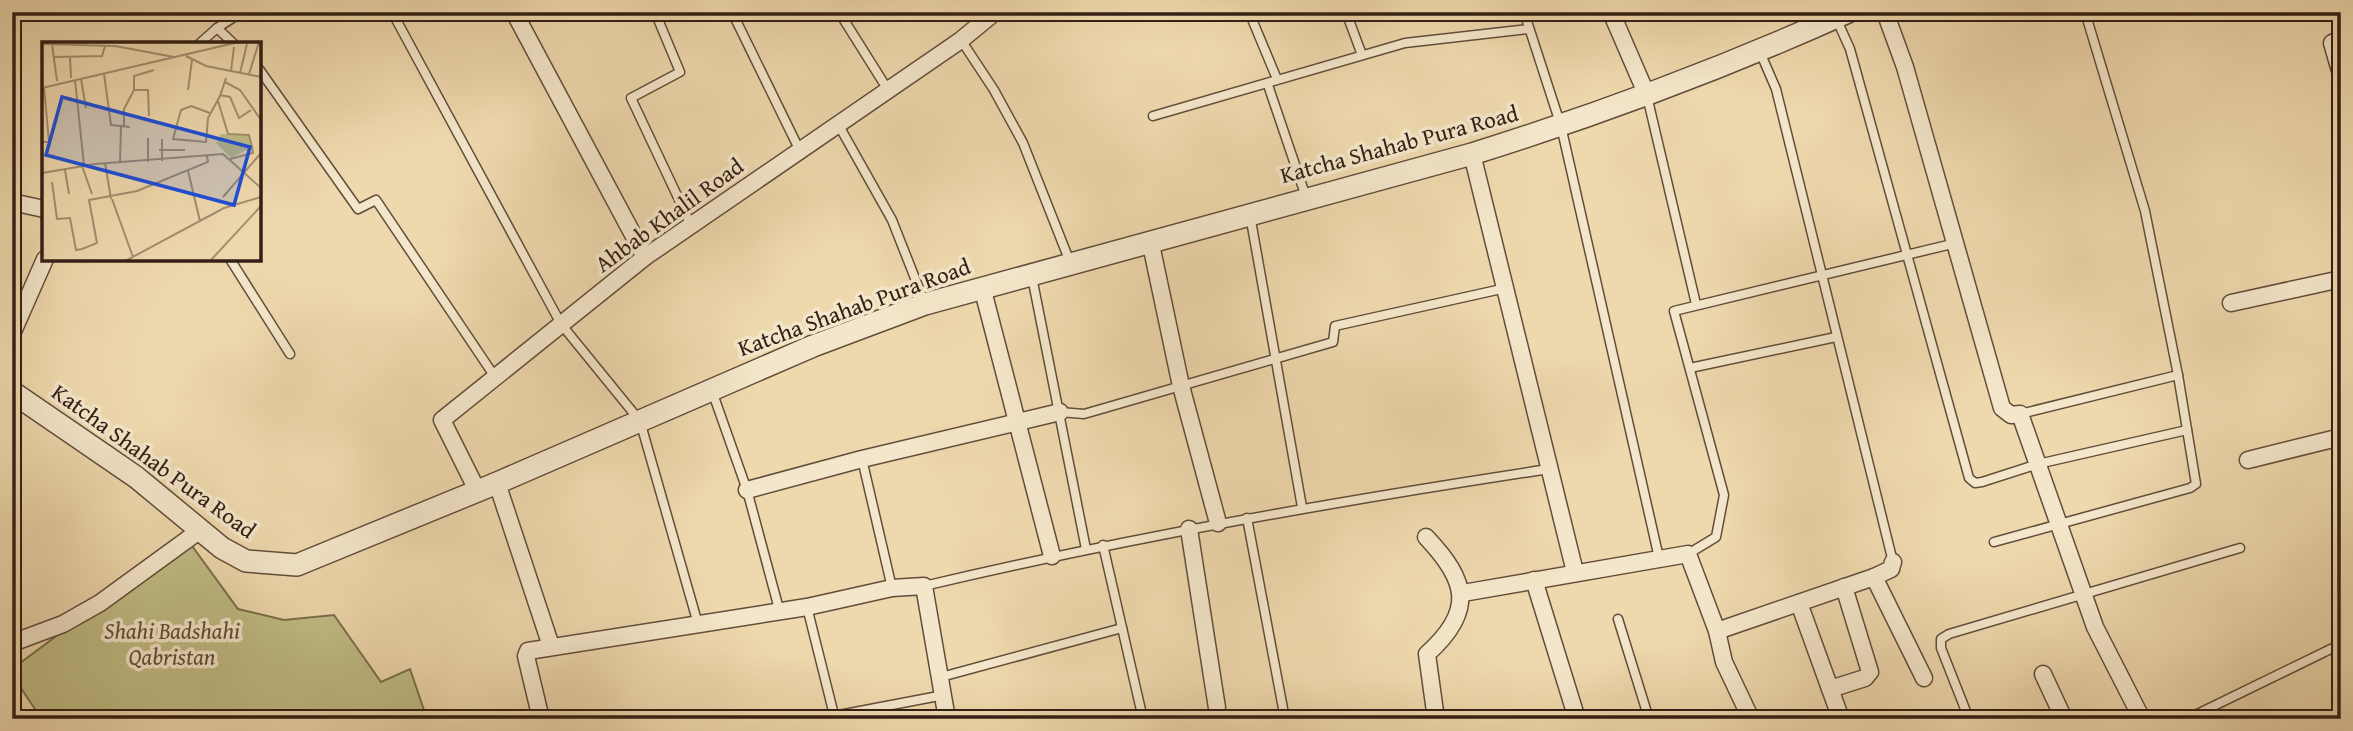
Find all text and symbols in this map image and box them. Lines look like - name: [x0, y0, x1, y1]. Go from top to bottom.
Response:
- inset map: [42, 42, 261, 261]
- street label: Katcha Shahab Pura Road: [1276, 96, 1522, 191]
- street label: Ahbab Khalil Road: [588, 149, 750, 280]
- street label: Katcha Shahab Pura Road: [733, 249, 975, 364]
- street label: Katcha Shahab Pura Road: [45, 375, 264, 546]
- park label: Shahi Badshahi Qabristan: [104, 614, 240, 673]

